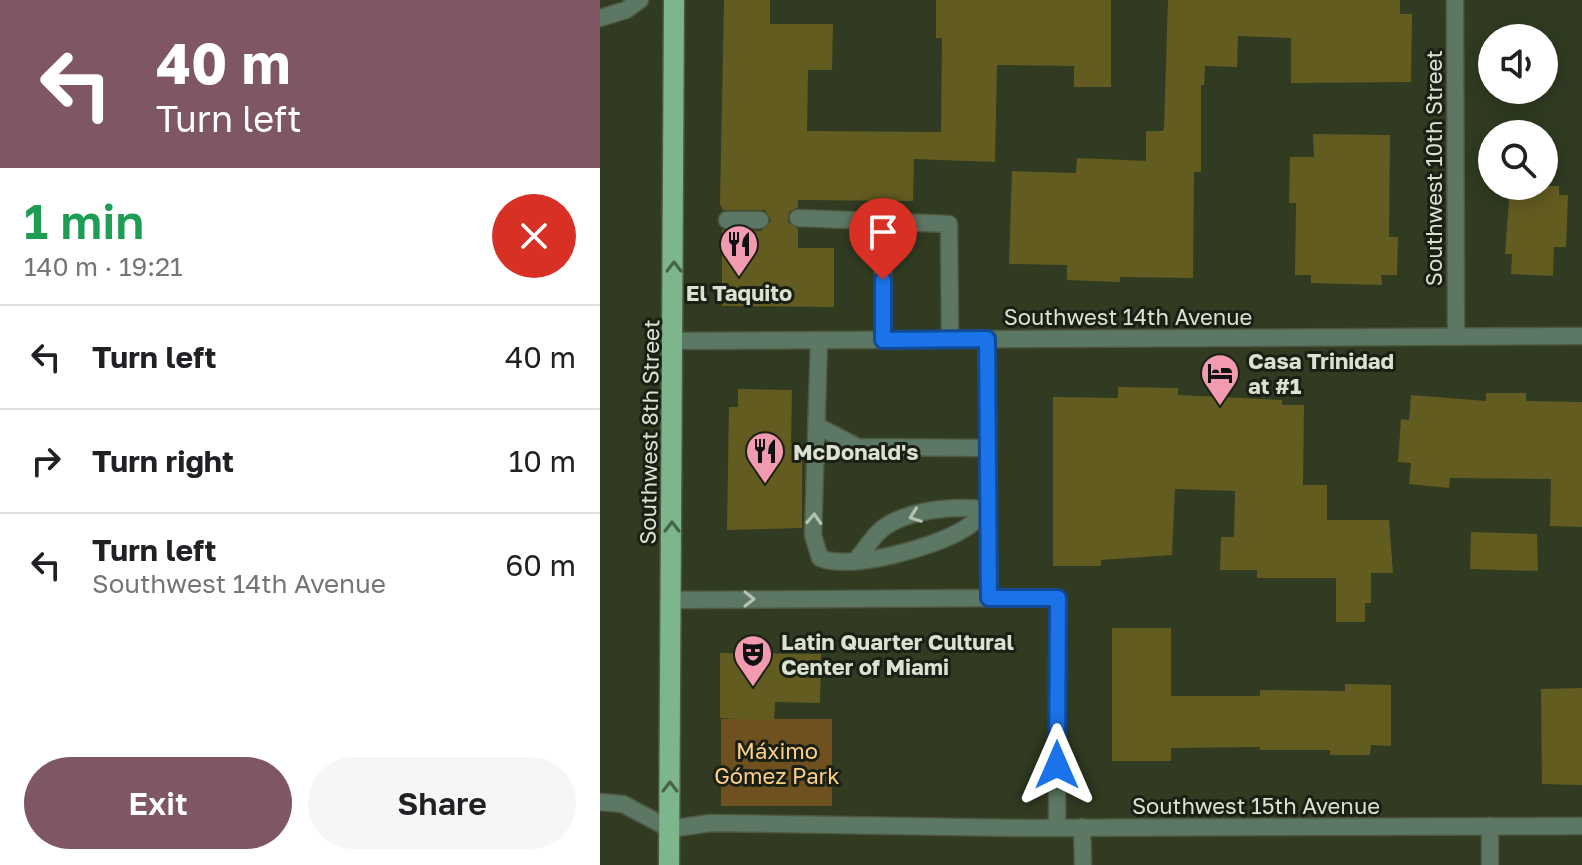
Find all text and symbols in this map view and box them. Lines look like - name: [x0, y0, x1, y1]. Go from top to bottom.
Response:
- map controls: [1478, 24, 1558, 200]
- button: sound: [1478, 24, 1558, 104]
- text: 40 m: [156, 29, 290, 96]
- icon: left: [24, 32, 128, 136]
- street label: Southwest 10th Street: [1420, 50, 1447, 286]
- text: Turn left: [156, 97, 302, 140]
- button: search: [1478, 120, 1558, 200]
- text: 1 min: [24, 192, 144, 250]
- button: close: [492, 194, 576, 278]
- pin: [849, 198, 917, 280]
- icon: arrive: [861, 210, 905, 254]
- restaurant icon: El Taquito: [718, 223, 760, 278]
- text: 140 m · 19:21: [24, 251, 183, 282]
- one-way arrow: [665, 260, 683, 273]
- place label: El Taquito: [686, 279, 792, 306]
- street label: Southwest 14th Avenue: [1004, 303, 1252, 330]
- street label: Southwest 8th Street: [634, 319, 664, 545]
- icon: left: [24, 335, 68, 379]
- text: Turn left: [92, 339, 217, 375]
- text: 40 m: [505, 339, 576, 375]
- place label: Casa Trinidad at #1: [1248, 347, 1394, 399]
- hotel icon: Casa Trinidad at #1: [1199, 352, 1241, 407]
- restaurant icon: McDonald's: [744, 430, 786, 485]
- place label: McDonald's: [793, 438, 919, 465]
- icon: right: [24, 439, 68, 483]
- text: Turn right: [92, 443, 234, 479]
- text: 10 m: [509, 443, 576, 479]
- one-way arrow: [909, 506, 923, 523]
- one-way arrow: [805, 512, 822, 525]
- one-way arrow: [663, 520, 681, 533]
- text: Turn left: [92, 532, 217, 568]
- icon: left: [24, 543, 68, 587]
- text: 60 m: [505, 547, 576, 583]
- text: Southwest 14th Avenue: [92, 568, 386, 599]
- one-way arrow: [743, 590, 756, 608]
- place label: Latin Quarter Cultural Center of Miami: [781, 628, 1014, 680]
- theatre icon: Latin Quarter Cultural Center of Miami: [732, 633, 774, 688]
- position arrow: [1015, 723, 1099, 807]
- park label: Máximo Gómez Park: [714, 737, 840, 789]
- button: Exit: [24, 757, 292, 849]
- button: Share: [308, 757, 576, 849]
- one-way arrow: [661, 780, 679, 793]
- street label: Southwest 15th Avenue: [1132, 792, 1380, 819]

